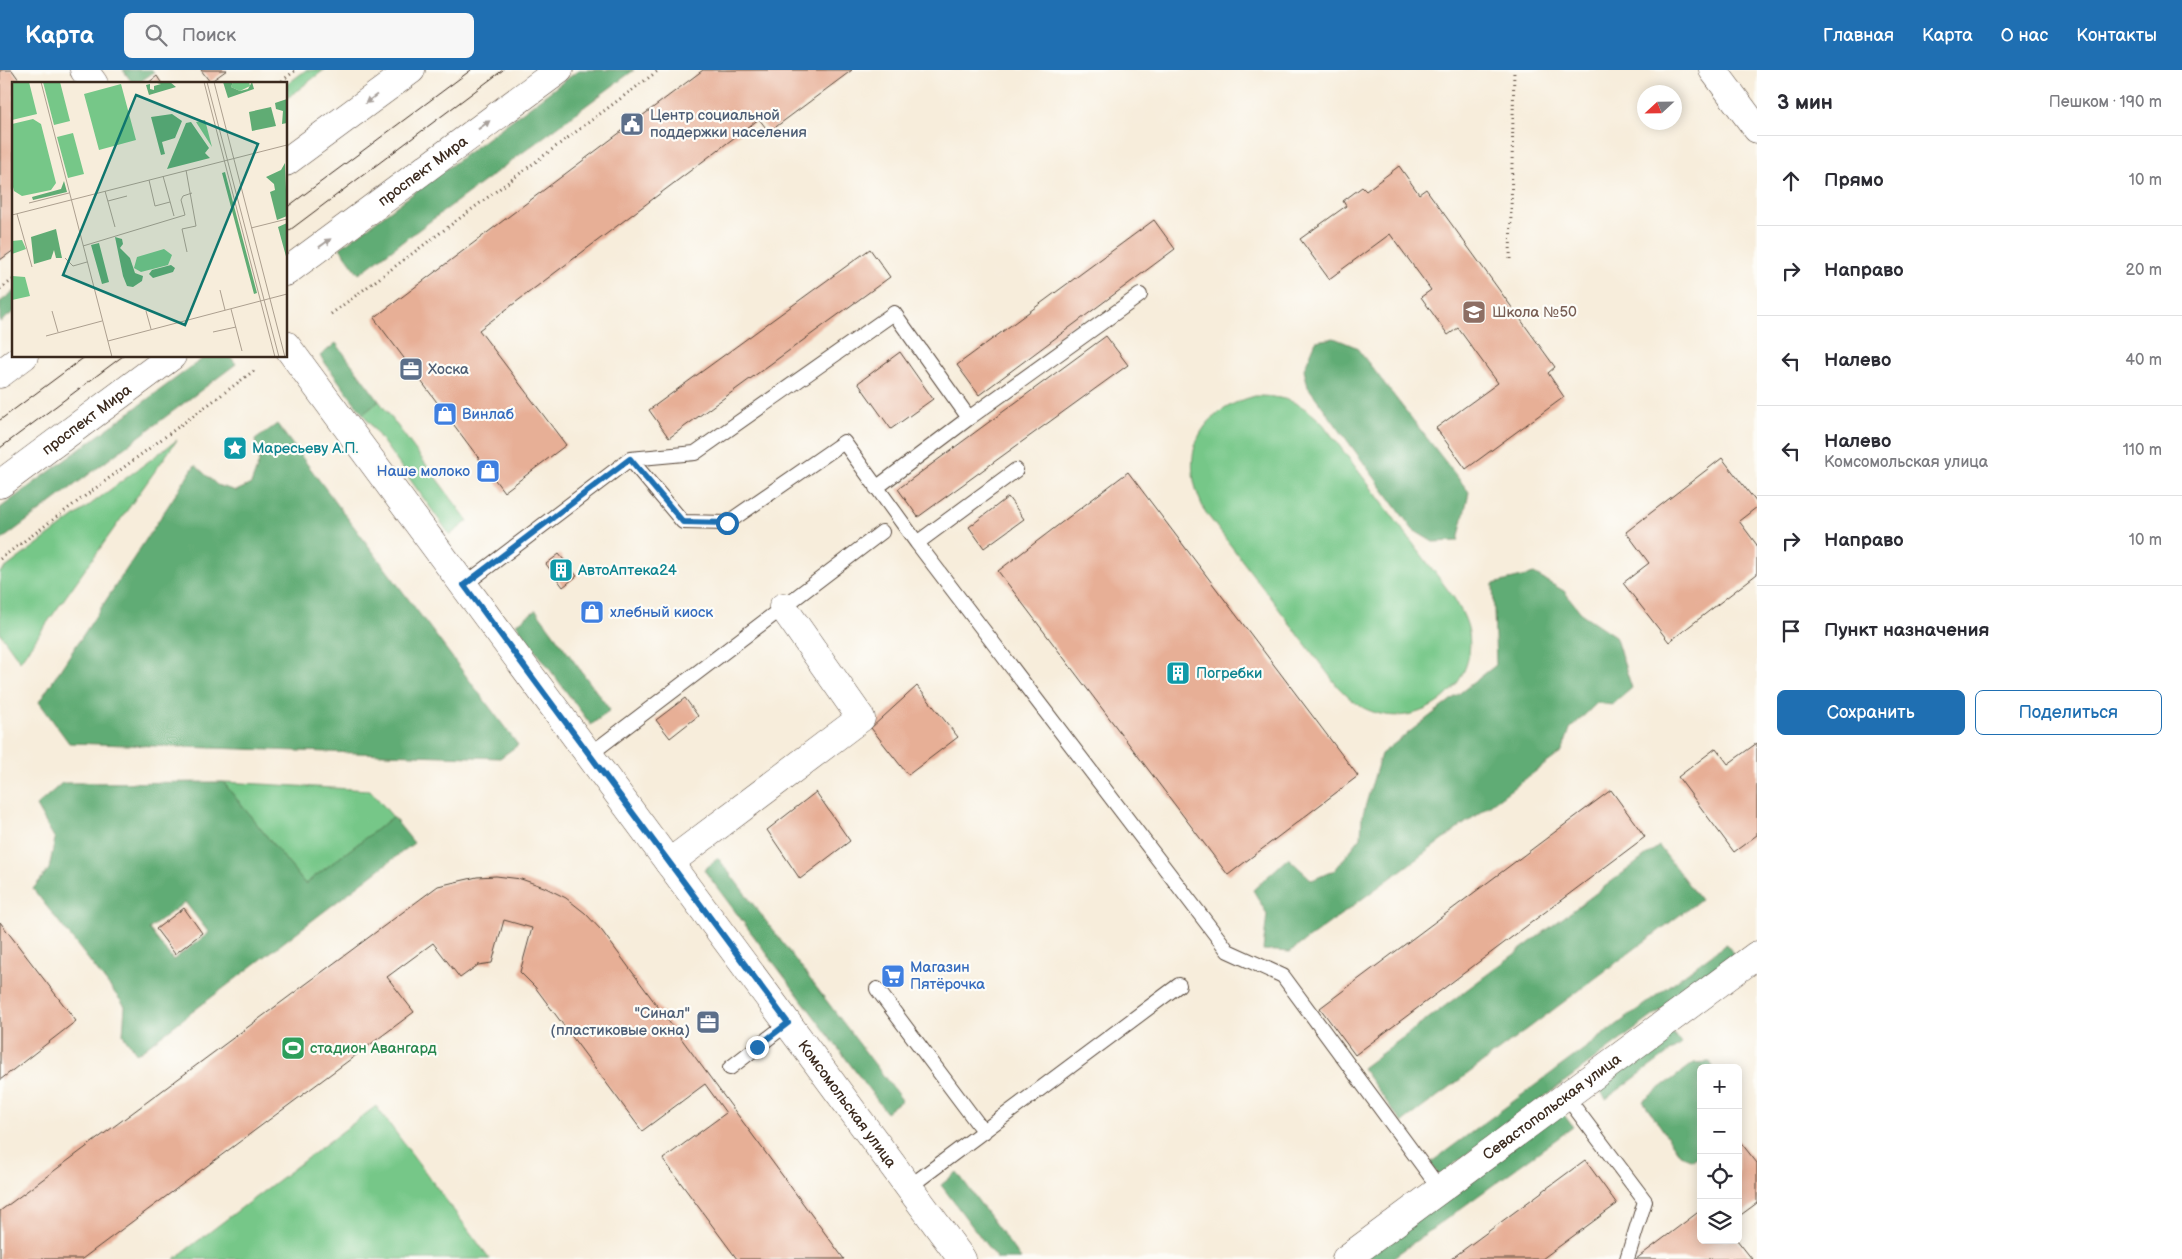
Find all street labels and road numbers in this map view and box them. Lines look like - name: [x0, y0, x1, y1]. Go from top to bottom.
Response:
- street label: проспект Мира: [374, 131, 471, 210]
- street label: проспект Мира: [38, 380, 135, 459]
- street label: Комсомольская улица: [794, 1036, 901, 1172]
- street label: Севастопольская улица: [1479, 1049, 1625, 1164]

